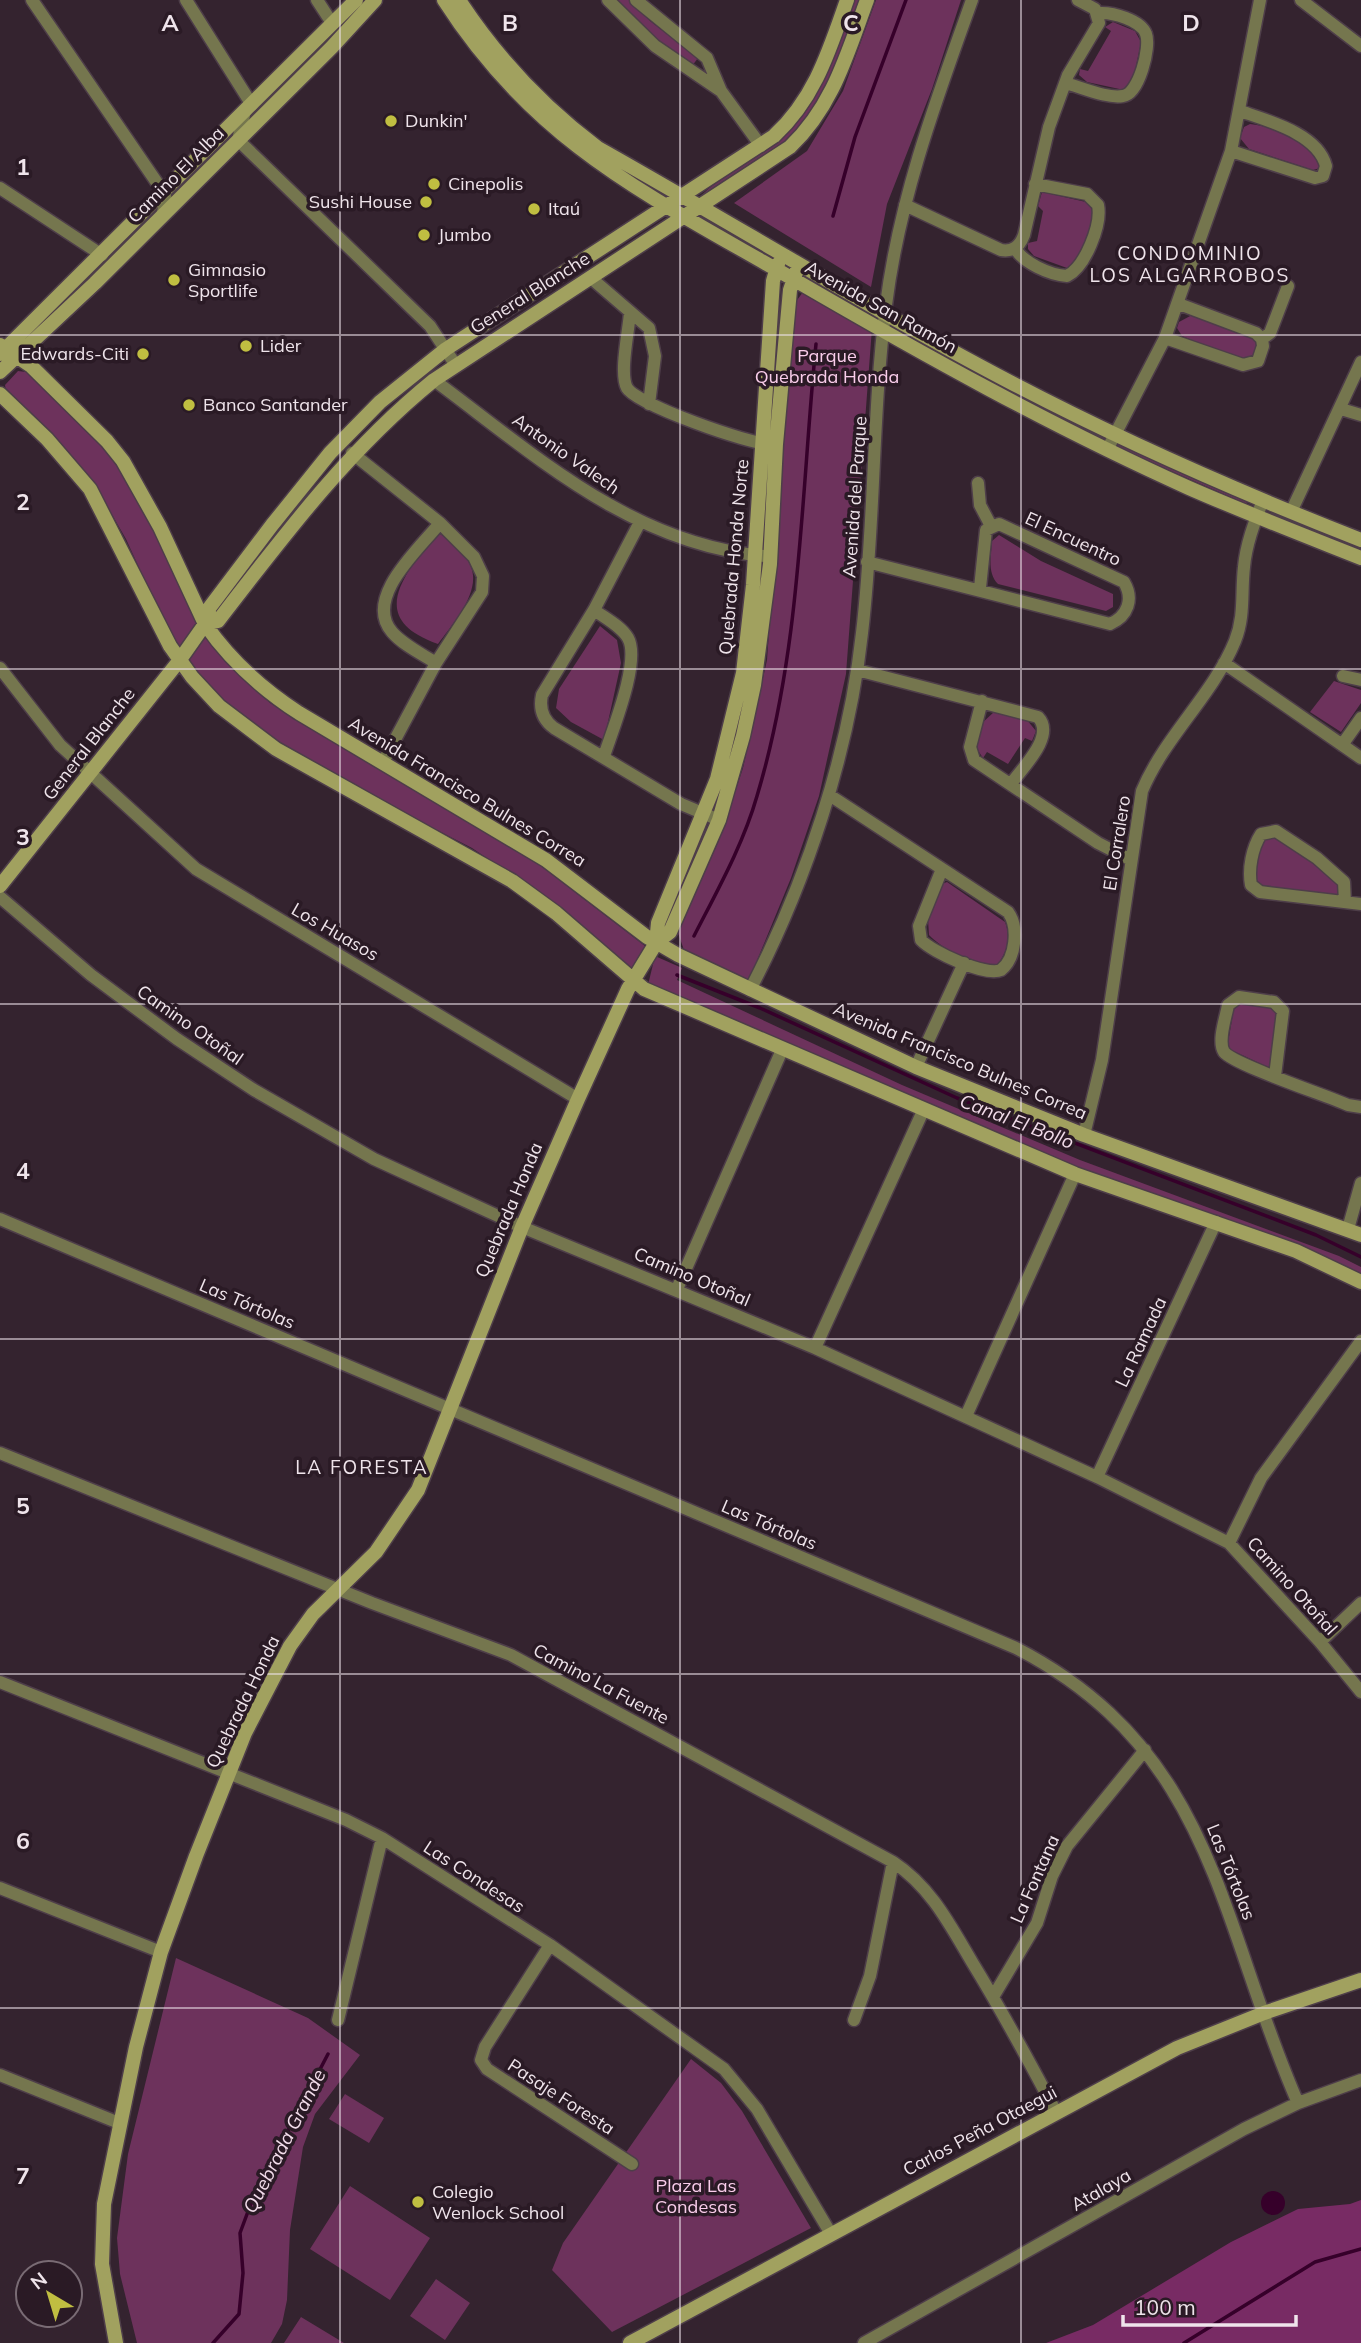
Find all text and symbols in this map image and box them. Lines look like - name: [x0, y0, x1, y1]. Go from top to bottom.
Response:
- text: A: [161, 8, 179, 37]
- text: B: [502, 8, 518, 37]
- text: C: [843, 8, 859, 37]
- text: D: [1182, 8, 1200, 37]
- place label: Dunkin': [405, 109, 467, 132]
- marker: Dunkin': [383, 113, 399, 129]
- street label: Camino El Alba: [123, 122, 229, 228]
- text: 1: [16, 152, 30, 181]
- place label: Cinepolis: [448, 172, 524, 195]
- marker: Cinepolis: [426, 176, 442, 192]
- place label: Sushi House: [309, 190, 412, 213]
- marker: Sushi House: [418, 194, 434, 210]
- place label: Itaú: [548, 197, 580, 220]
- marker: Itaú: [526, 201, 542, 217]
- place label: Jumbo: [438, 223, 491, 246]
- marker: Jumbo: [416, 227, 432, 243]
- district label: CONDOMINIO LOS ALGARROBOS: [1090, 241, 1290, 287]
- street label: General Blanche: [466, 247, 594, 339]
- street label: Avenida San Ramón: [801, 255, 961, 358]
- place label: Gimnasio Sportlife: [188, 258, 266, 302]
- marker: Gimnasio Sportlife: [166, 272, 182, 288]
- place label: Lider: [260, 334, 302, 357]
- marker: Lider: [238, 338, 254, 354]
- place label: Edwards-Citi: [20, 342, 129, 365]
- park label: Parque Quebrada Honda: [755, 344, 899, 388]
- marker: Edwards-Citi: [135, 346, 151, 362]
- place label: Banco Santander: [203, 393, 348, 416]
- marker: Banco Santander: [181, 397, 197, 413]
- street label: Antonio Valech: [508, 408, 624, 499]
- street label: Avenida del Parque: [837, 415, 872, 579]
- street label: Quebrada Honda Norte: [714, 458, 754, 656]
- text: 2: [16, 487, 30, 516]
- street label: El Encuentro: [1022, 506, 1125, 571]
- street label: General Blanche: [37, 683, 140, 805]
- street label: Avenida Francisco Bulnes Correa: [344, 711, 590, 872]
- street label: El Corralero: [1098, 794, 1135, 892]
- text: 3: [16, 822, 30, 851]
- street label: Los Huasos: [288, 897, 383, 966]
- street label: Camino Otoñal: [133, 979, 248, 1070]
- street label: Avenida Francisco Bulnes Correa: [830, 997, 1090, 1124]
- water label: Canal El Bollo: [956, 1088, 1078, 1154]
- street label: Quebrada Honda: [470, 1139, 547, 1281]
- text: 4: [16, 1156, 30, 1185]
- street label: Camino Otoñal: [630, 1242, 754, 1311]
- street label: Las Tórtolas: [196, 1273, 298, 1334]
- street label: La Ramada: [1110, 1293, 1171, 1390]
- district label: LA FORESTA: [295, 1455, 429, 1479]
- text: 5: [16, 1491, 30, 1520]
- street label: Las Tórtolas: [718, 1494, 820, 1555]
- street label: Camino Otoñal: [1242, 1532, 1343, 1640]
- street label: Quebrada Honda: [201, 1632, 285, 1772]
- street label: Camino La Fuente: [529, 1638, 673, 1729]
- street label: Las Tórtolas: [1202, 1820, 1261, 1923]
- text: 6: [16, 1826, 30, 1855]
- street label: La Fontana: [1005, 1831, 1064, 1927]
- street label: Las Condesas: [419, 1835, 529, 1918]
- street label: Pasaje Foresta: [504, 2053, 619, 2140]
- water label: Quebrada Grande: [237, 2065, 331, 2217]
- street label: Carlos Peña Otaegui: [899, 2080, 1061, 2181]
- text: 7: [16, 2161, 30, 2190]
- street label: Atalaya: [1067, 2163, 1135, 2216]
- park label: Plaza Las Condesas: [655, 2174, 737, 2218]
- place label: Colegio Wenlock School: [432, 2180, 564, 2224]
- marker: Colegio Wenlock School: [410, 2194, 426, 2210]
- north arrow: [14, 2259, 84, 2329]
- text: N: [25, 2267, 52, 2294]
- scale bar: [1123, 2284, 1296, 2328]
- text: 100 m: [1134, 2294, 1196, 2320]

